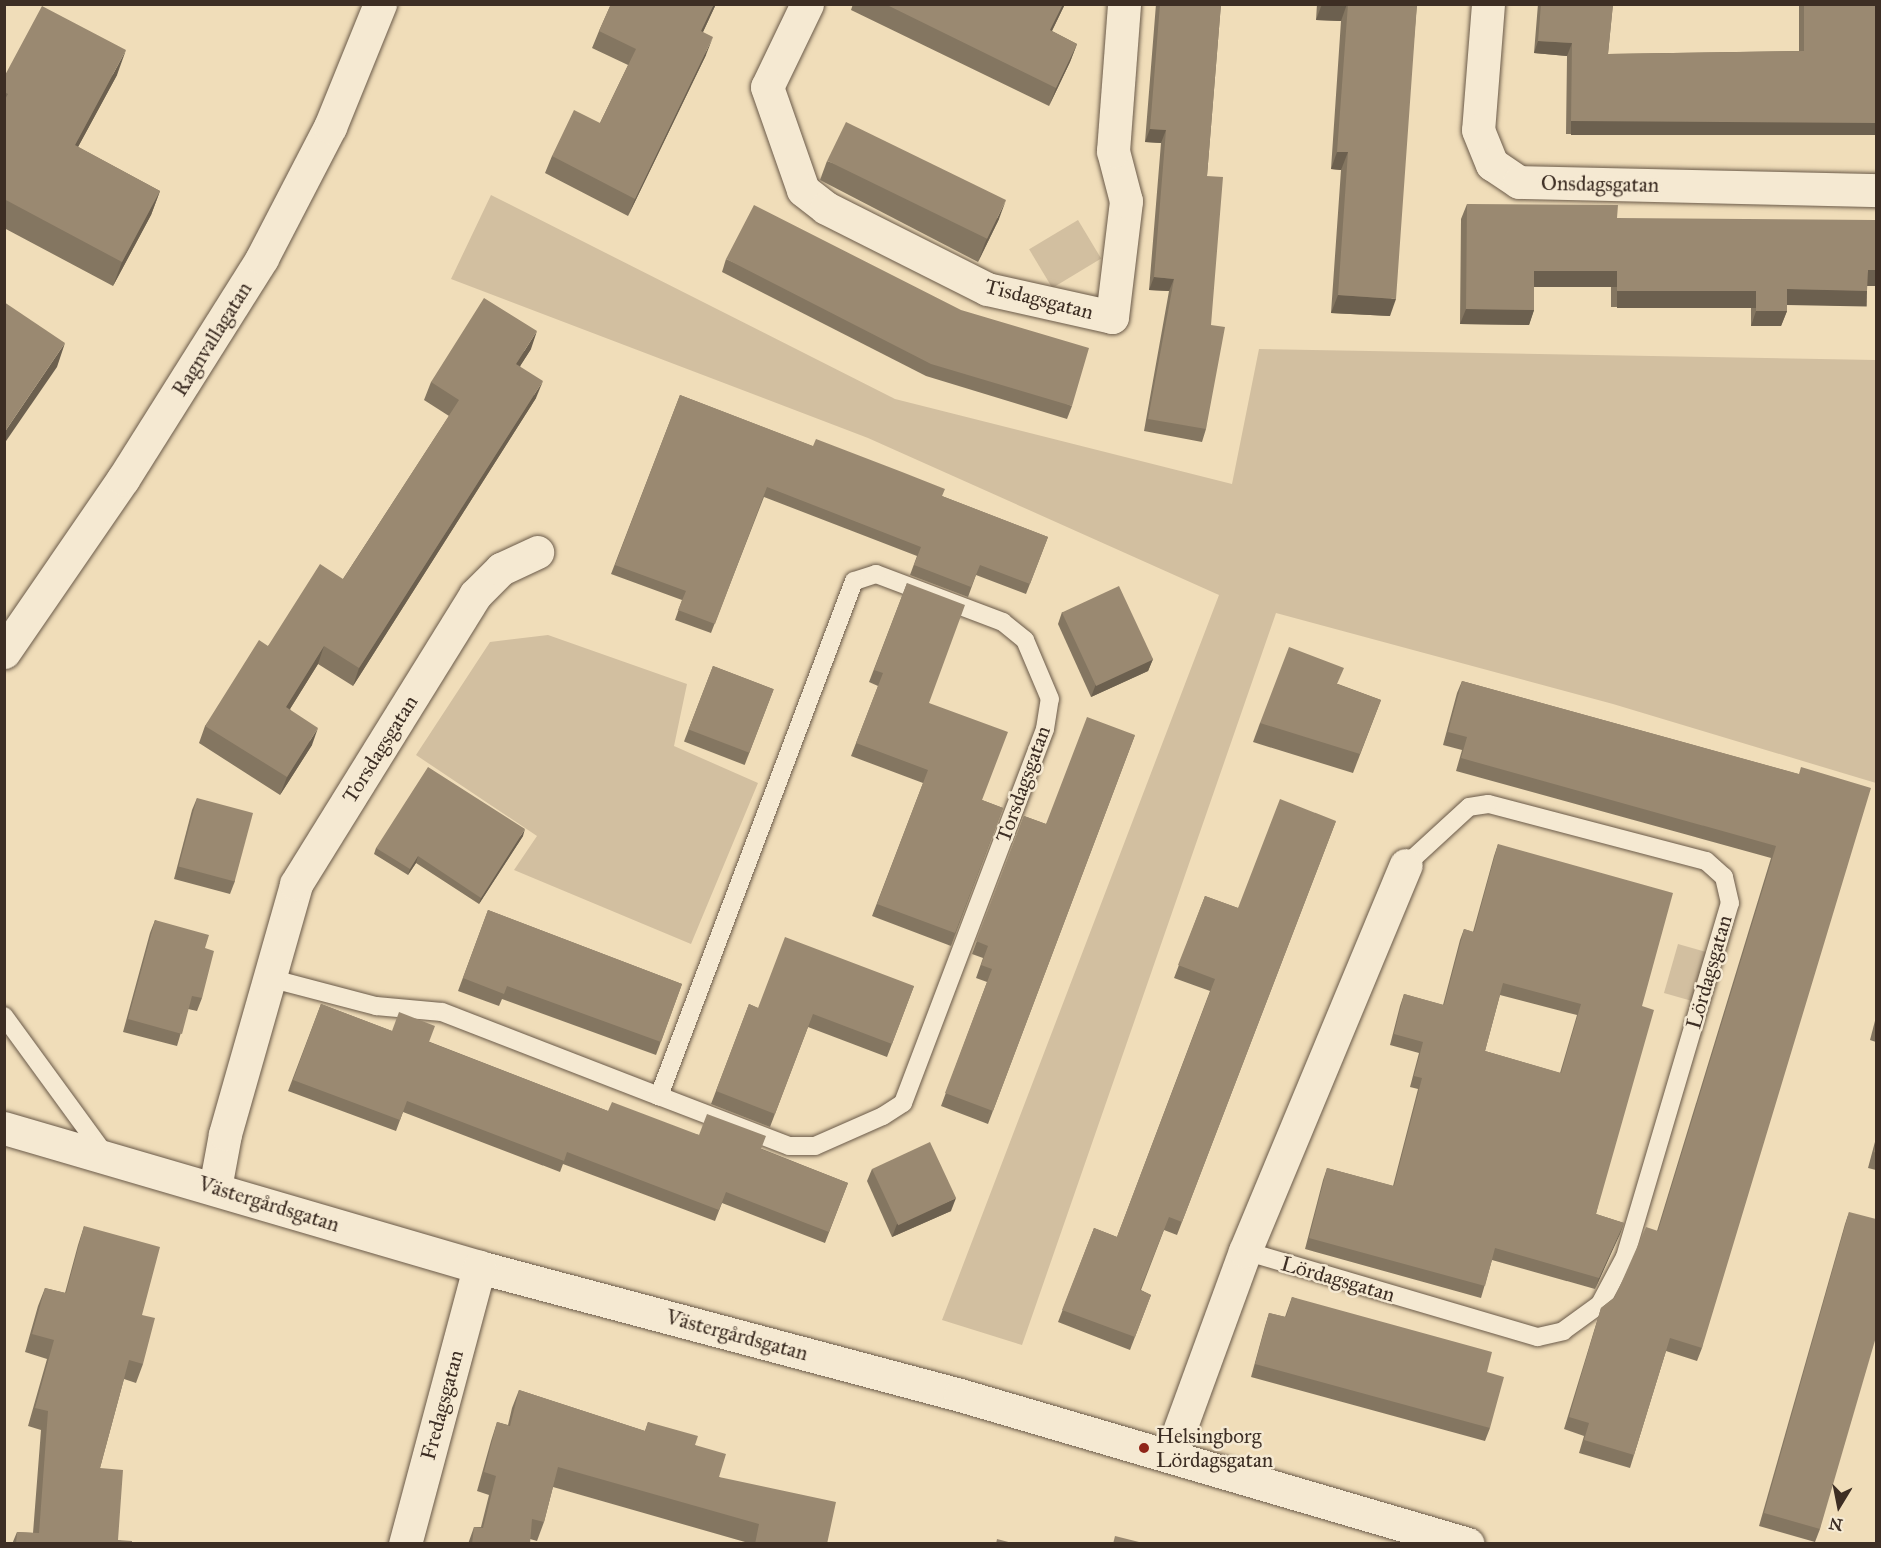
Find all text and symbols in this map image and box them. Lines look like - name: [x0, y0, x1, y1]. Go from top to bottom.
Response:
- street label: Onsdagsgatan: [1541, 170, 1659, 198]
- street label: Tisdagsgatan: [982, 273, 1096, 325]
- street label: Ragnvallagatan: [167, 277, 257, 401]
- street label: Torsdagsgatan: [337, 691, 423, 807]
- street label: Torsdagsgatan: [990, 722, 1056, 846]
- street label: Lördagsgatan: [1681, 912, 1737, 1032]
- street label: Västergårdsgatan: [196, 1171, 342, 1237]
- street label: Lördagsgatan: [1278, 1251, 1398, 1307]
- street label: Västergårdsgatan: [663, 1304, 811, 1366]
- street label: Fredagsgatan: [415, 1347, 469, 1463]
- place label: Helsingborg Lördagsgatan: [1156, 1423, 1273, 1473]
- marker: Helsingborg Lördagsgatan: [1137, 1441, 1151, 1455]
- north arrow: [1809, 1476, 1869, 1536]
- text: N: [1827, 1514, 1844, 1535]

